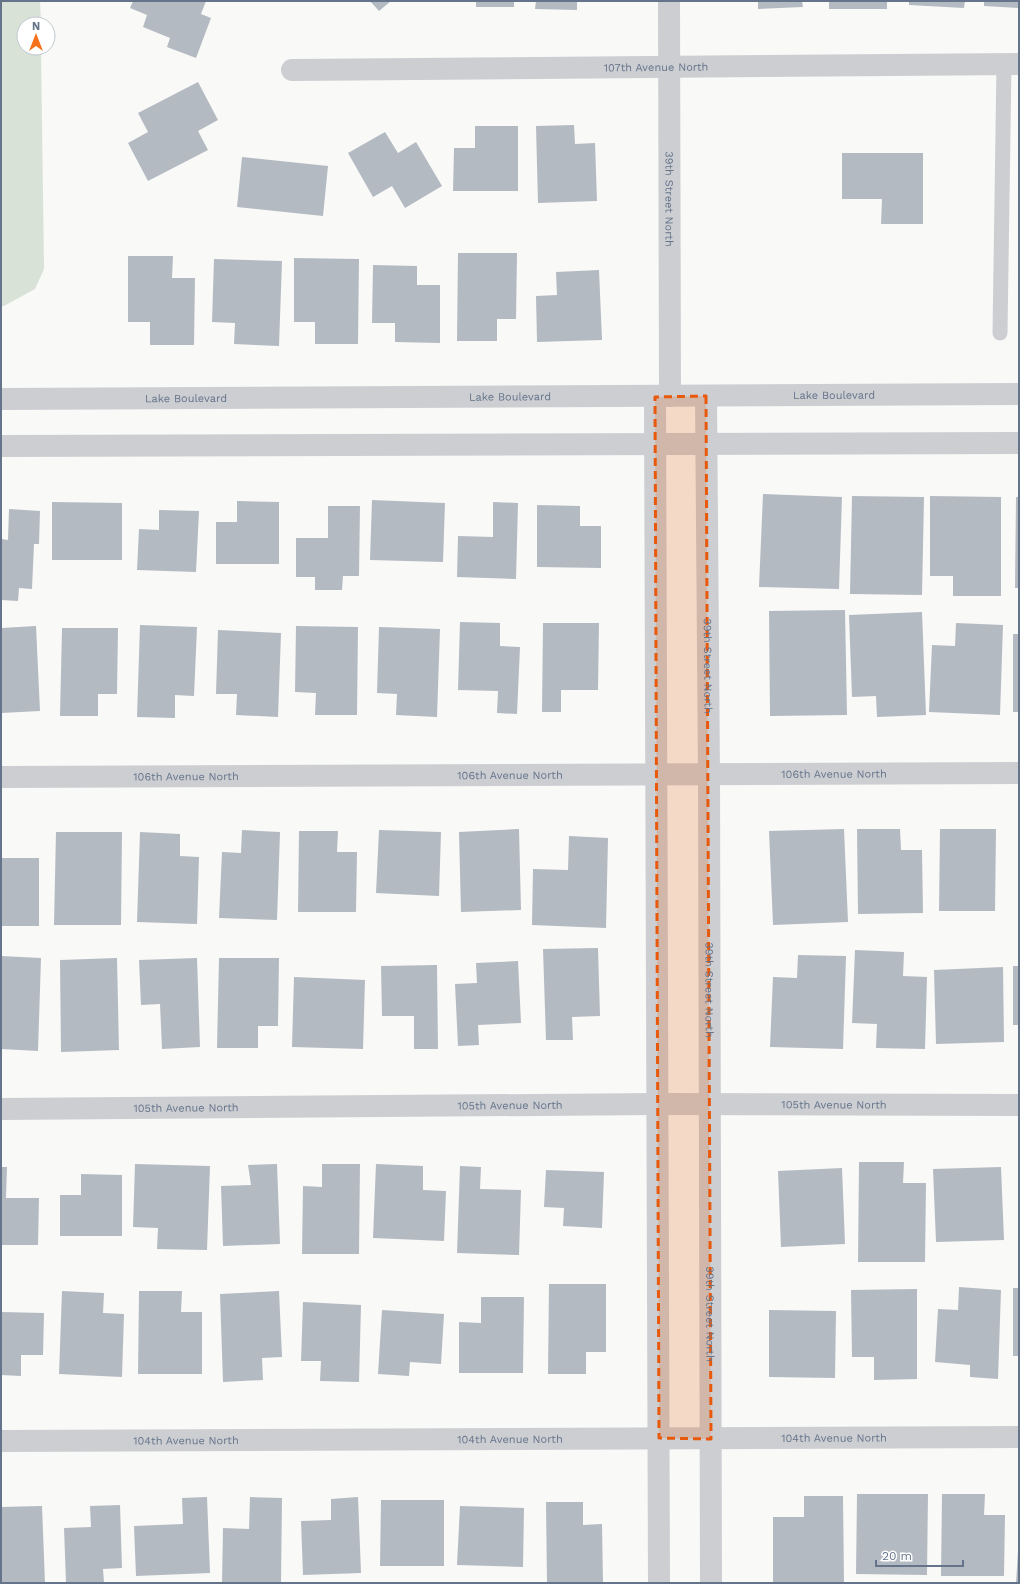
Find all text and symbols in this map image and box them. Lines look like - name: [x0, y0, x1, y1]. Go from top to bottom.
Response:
- north arrow: [16, 16, 56, 56]
- text: N: [32, 20, 40, 33]
- street label: 107th Avenue North: [604, 61, 708, 74]
- street label: 39th Street North: [662, 151, 676, 247]
- street label: Lake Boulevard: [793, 389, 875, 402]
- street label: Lake Boulevard: [469, 390, 551, 404]
- street label: Lake Boulevard: [145, 392, 227, 405]
- street label: 39th Street North: [701, 618, 715, 714]
- street label: 106th Avenue North: [781, 768, 887, 781]
- street label: 106th Avenue North: [457, 769, 563, 782]
- street label: 106th Avenue North: [133, 770, 239, 783]
- street label: 39th Street North: [702, 942, 716, 1038]
- street label: 105th Avenue North: [781, 1098, 887, 1112]
- street label: 105th Avenue North: [457, 1099, 563, 1113]
- street label: 105th Avenue North: [133, 1101, 239, 1115]
- street label: 39th Street North: [703, 1266, 716, 1362]
- street label: 104th Avenue North: [781, 1432, 887, 1445]
- street label: 104th Avenue North: [457, 1433, 563, 1446]
- street label: 104th Avenue North: [133, 1434, 239, 1447]
- scale bar: [876, 1542, 963, 1568]
- text: 20 m: [882, 1549, 912, 1563]

